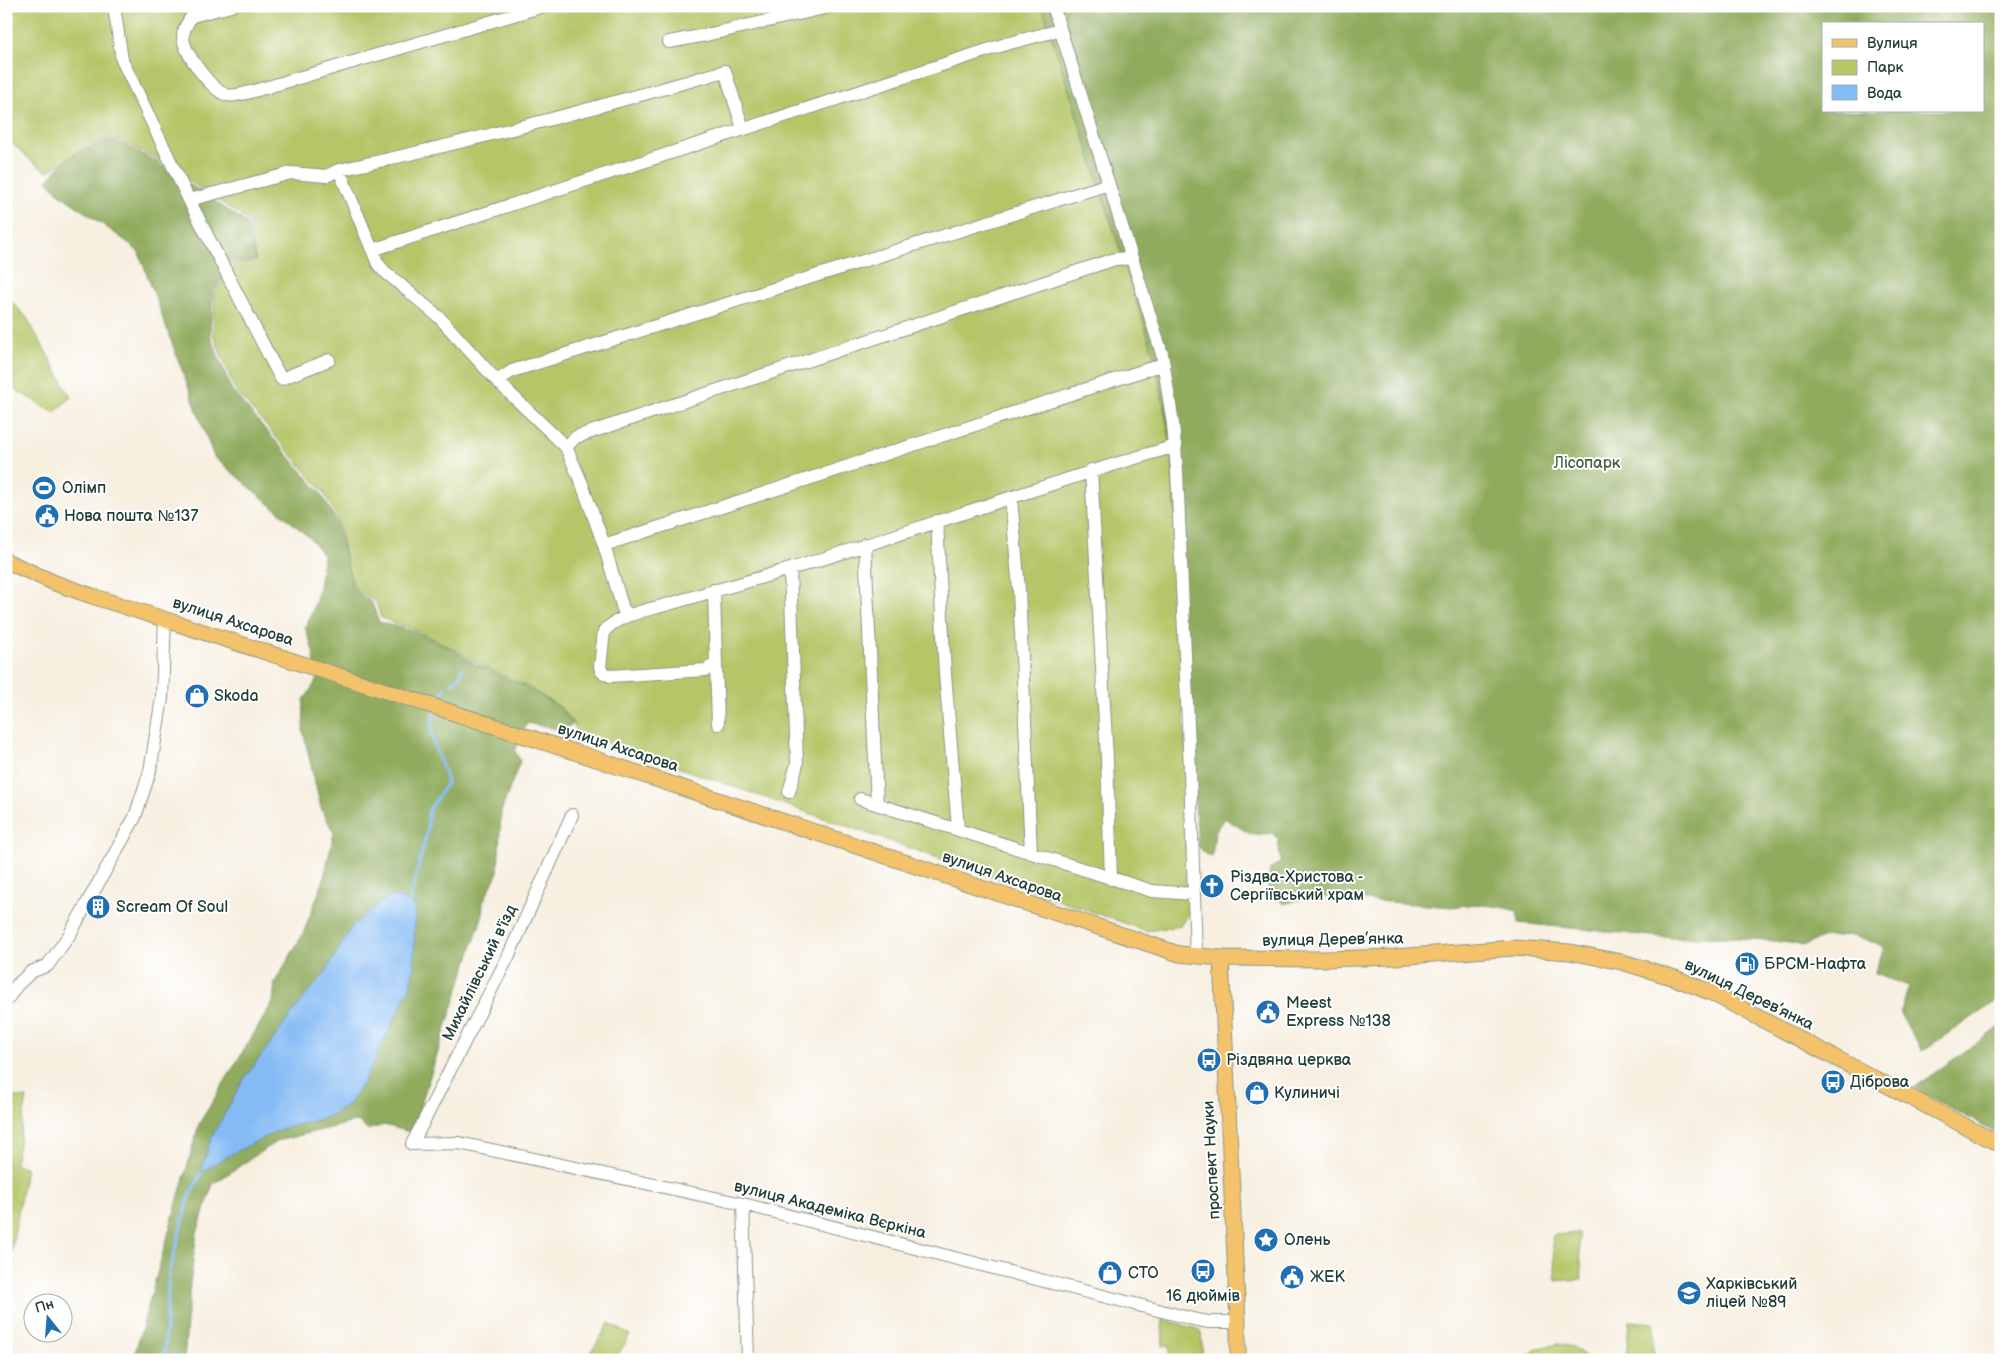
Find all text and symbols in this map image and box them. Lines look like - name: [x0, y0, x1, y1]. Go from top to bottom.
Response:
- legend: [1822, 22, 1984, 112]
- text: Вулиця: [1867, 34, 1918, 53]
- text: Парк: [1867, 58, 1904, 77]
- text: Вода: [1867, 84, 1902, 103]
- park label: Лісопарк: [1553, 454, 1621, 473]
- sports icon: Олімп: [31, 475, 57, 501]
- place label: Олімп: [62, 479, 106, 498]
- public building icon: Нова пошта №137: [34, 503, 60, 529]
- place label: Нова пошта №137: [64, 507, 198, 526]
- street label: вулиця Ахсарова: [170, 594, 296, 651]
- shop icon: Skoda: [184, 683, 210, 709]
- place label: Skoda: [214, 687, 259, 706]
- street label: вулиця Ахсарова: [555, 720, 681, 777]
- street label: вулиця Ахсарова: [939, 848, 1065, 907]
- place label: Різдва-Христова - Сергіївський храм: [1230, 868, 1364, 905]
- church icon: Різдва-Христова - Сергіївський храм: [1199, 873, 1225, 899]
- building icon: Scream Of Soul: [85, 894, 111, 920]
- place label: Scream Of Soul: [116, 898, 228, 917]
- street label: Михайлівський в'їзд: [439, 902, 521, 1044]
- street label: вулиця Дерев’янка: [1262, 929, 1404, 951]
- fuel station icon: БРСМ-Нафта: [1734, 951, 1760, 977]
- street label: вулиця Дерев’янка: [1681, 955, 1817, 1035]
- place label: БРСМ-Нафта: [1764, 955, 1867, 974]
- place label: Meest Express №138: [1286, 994, 1391, 1031]
- public building icon: Meest Express №138: [1255, 999, 1281, 1025]
- bus stop icon: Різдвяна церква: [1196, 1047, 1222, 1073]
- place label: Різдвяна церква: [1226, 1051, 1352, 1070]
- bus stop icon: Діброва: [1820, 1069, 1846, 1095]
- place label: Діброва: [1850, 1073, 1910, 1092]
- shop icon: Кулиничі: [1244, 1080, 1270, 1106]
- place label: Кулиничі: [1274, 1084, 1340, 1103]
- street label: проспект Науки: [1199, 1100, 1225, 1220]
- street label: вулиця Академіка Вєркіна: [732, 1177, 929, 1243]
- place icon: Олень: [1253, 1227, 1279, 1253]
- place label: Олень: [1284, 1231, 1331, 1250]
- bus stop icon: 16 дюймів: [1190, 1258, 1216, 1284]
- shop icon: СТО: [1097, 1260, 1123, 1286]
- place label: СТО: [1128, 1264, 1159, 1283]
- public building icon: ЖЕК: [1279, 1264, 1305, 1290]
- place label: ЖЕК: [1310, 1268, 1345, 1287]
- place label: Харківський ліцей №89: [1706, 1275, 1797, 1312]
- school or university icon: Харківський ліцей №89: [1676, 1280, 1702, 1306]
- place label: 16 дюймів: [1166, 1287, 1241, 1306]
- north arrow: [22, 1294, 72, 1344]
- text: Пн: [33, 1295, 56, 1317]

